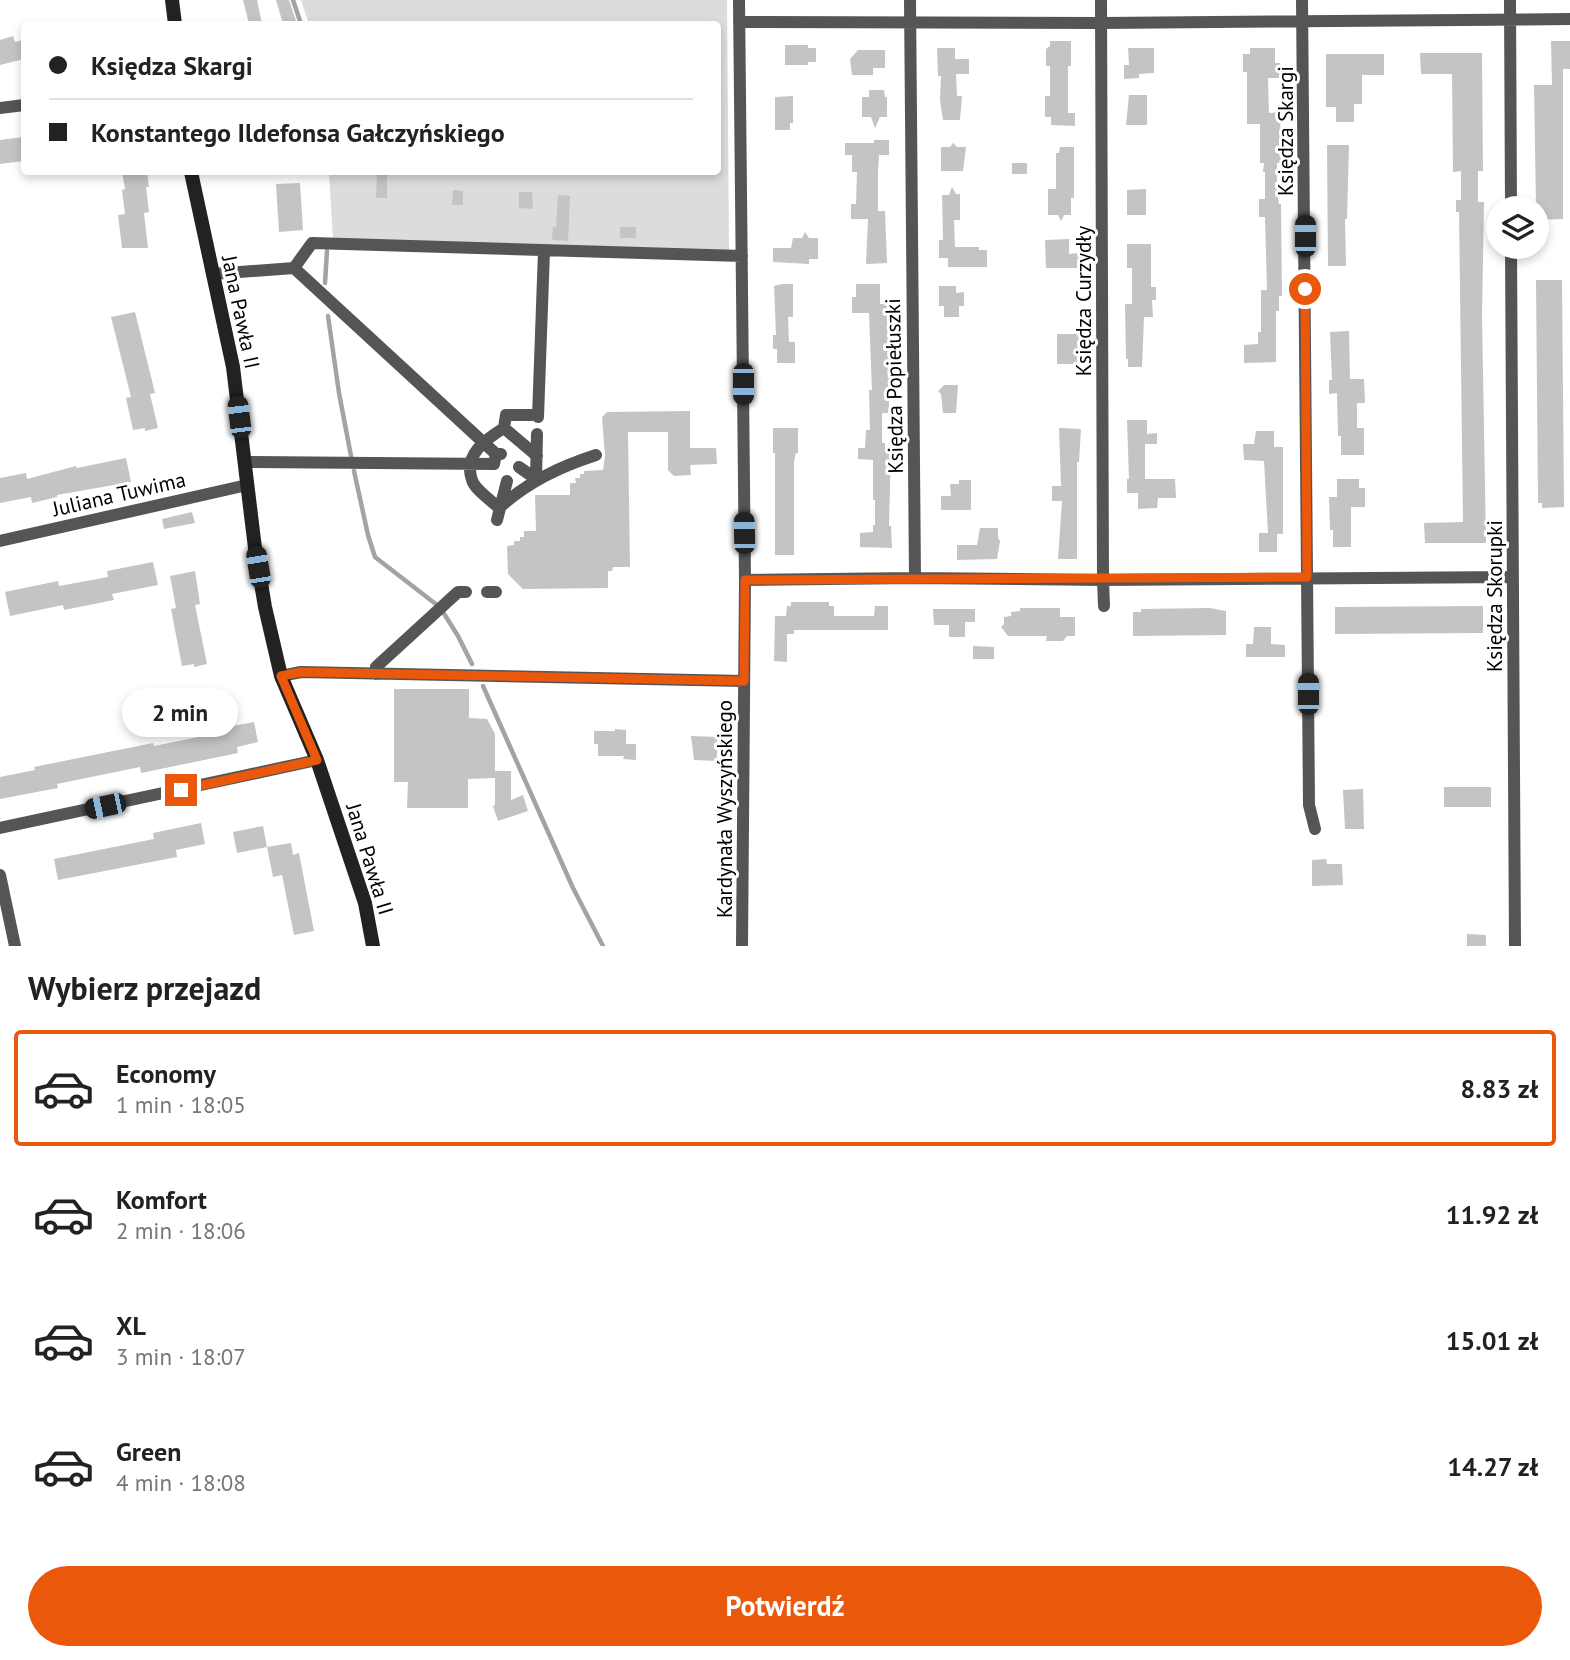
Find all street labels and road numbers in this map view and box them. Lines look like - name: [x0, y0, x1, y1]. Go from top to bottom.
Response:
- street label: Księdza Skargi: [1272, 66, 1299, 196]
- street label: Księdza Curzydły: [1070, 226, 1097, 376]
- street label: Jana Pawła II: [216, 252, 266, 371]
- street label: Księdza Popiełuszki: [879, 298, 909, 474]
- street label: Juliana Tuwima: [49, 466, 188, 523]
- street label: Księdza Skorupki: [1481, 520, 1508, 672]
- street label: Kardynała Wyszyńskiego: [711, 700, 738, 918]
- street label: Jana Pawła II: [340, 799, 400, 918]

